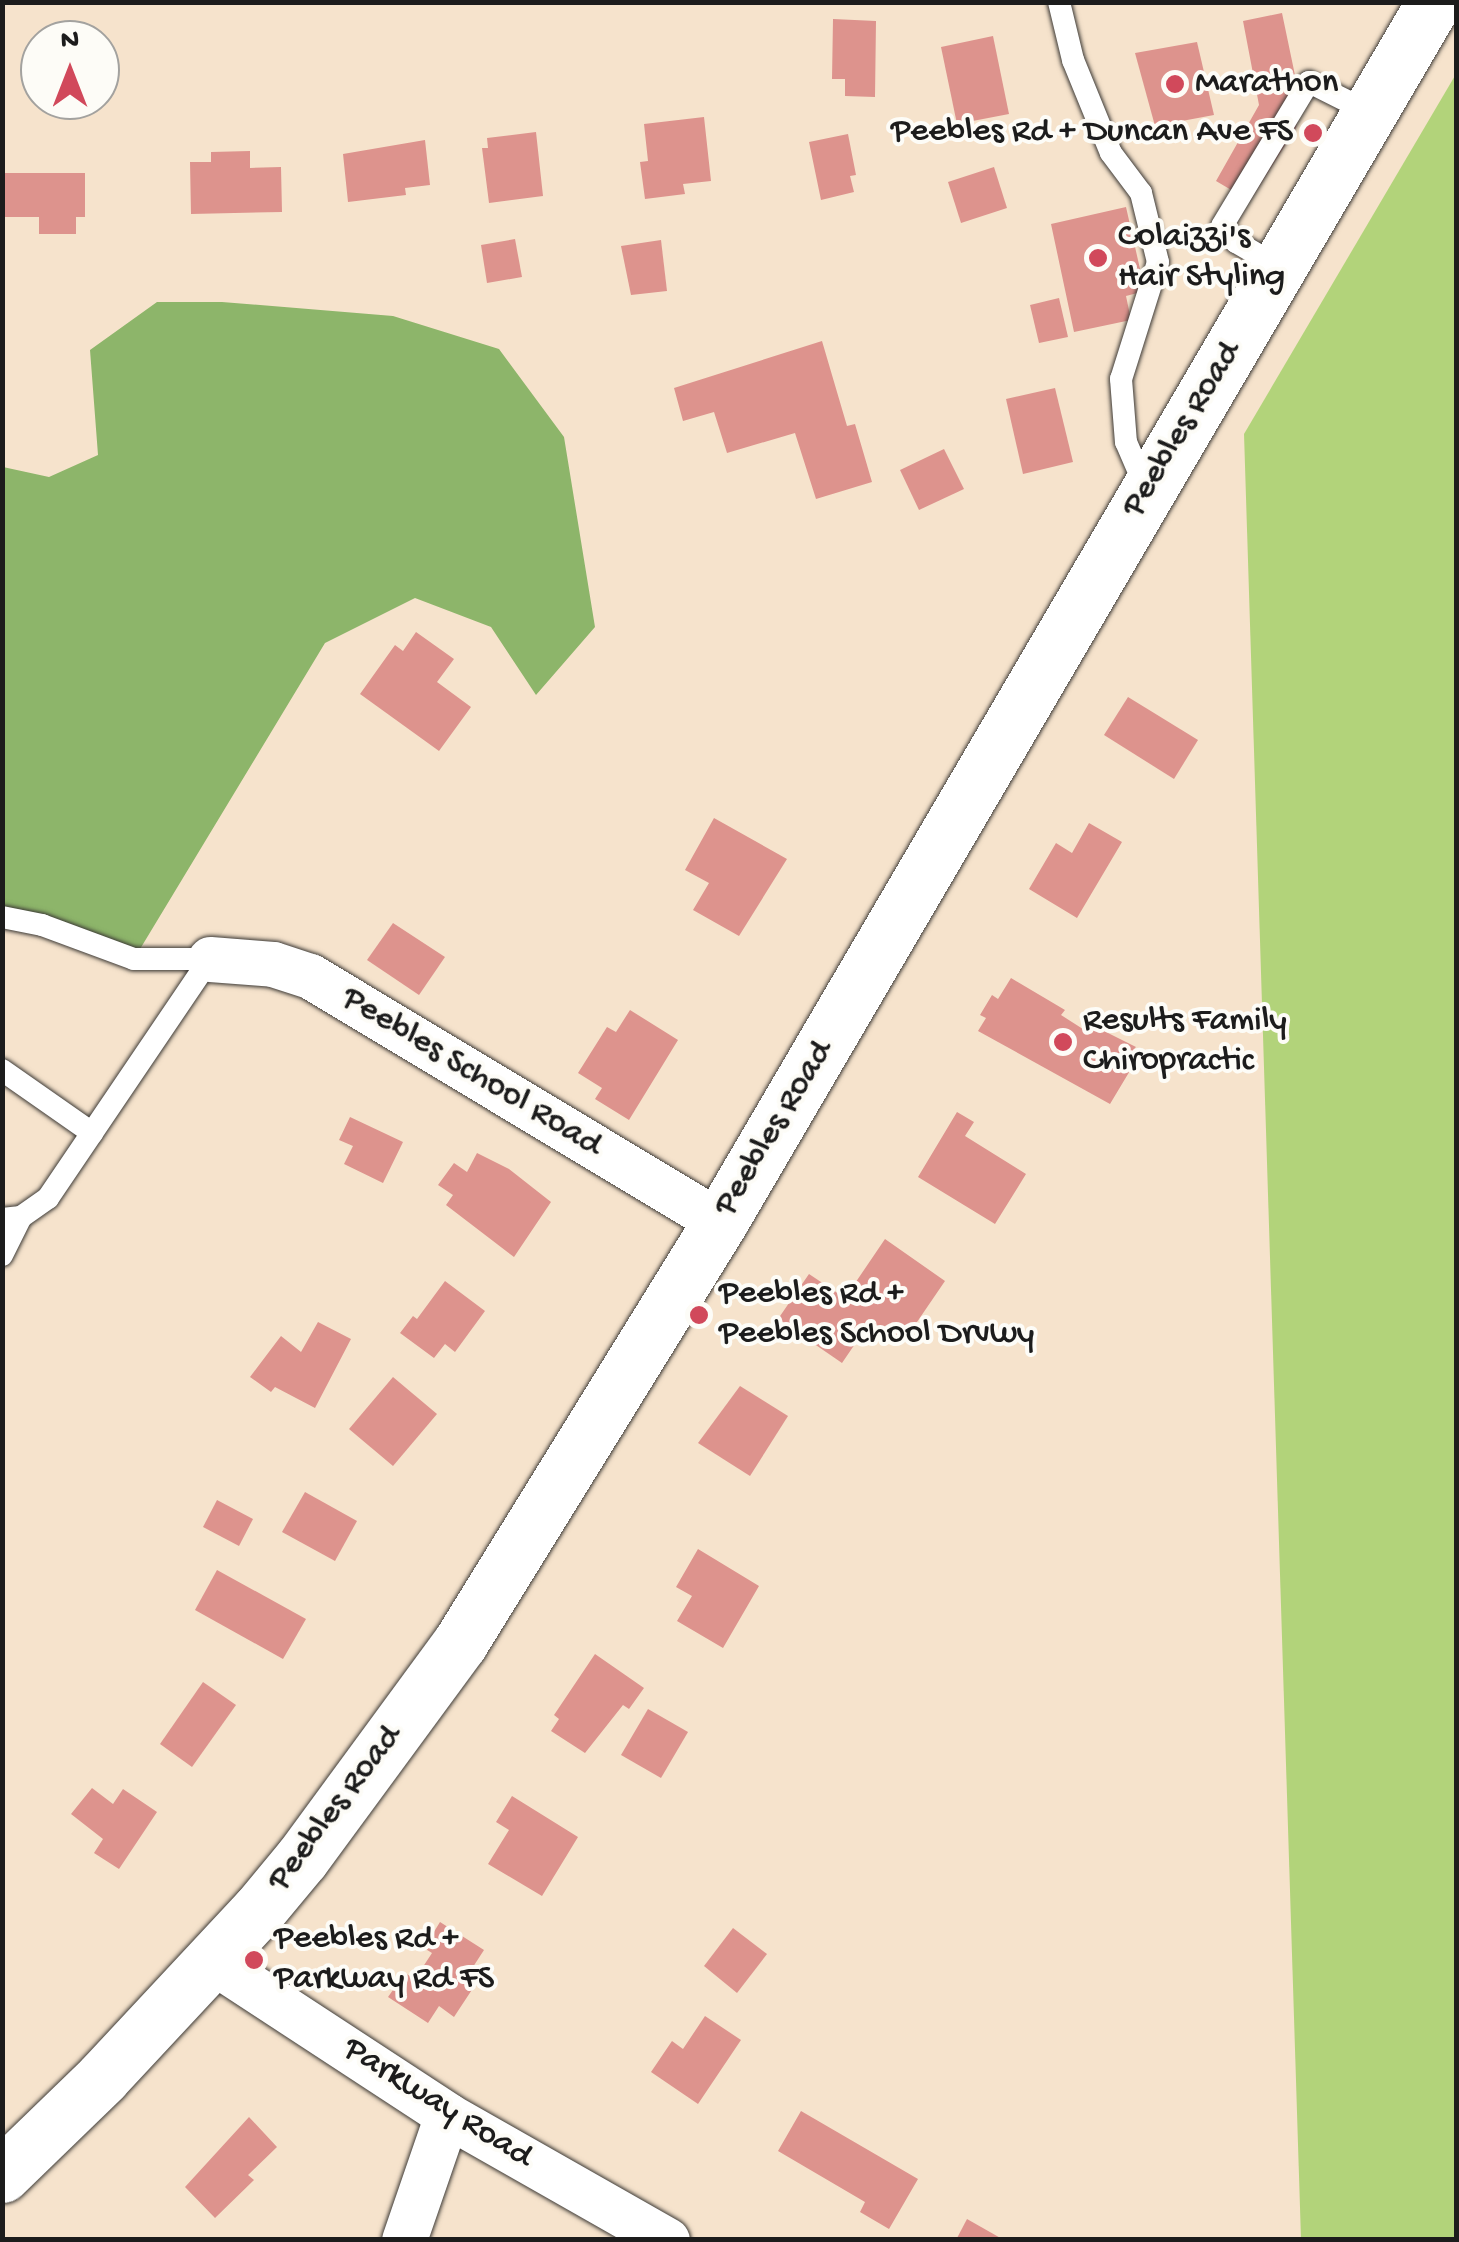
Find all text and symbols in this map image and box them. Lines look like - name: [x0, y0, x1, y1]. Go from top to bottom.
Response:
- north arrow: [20, 20, 120, 120]
- text: N: [61, 25, 79, 58]
- place label: Marathon: [1195, 63, 1338, 105]
- marker: Marathon: [1164, 73, 1186, 95]
- place label: Peebles Rd + Duncan Ave FS: [891, 112, 1293, 154]
- marker: Peebles Rd + Duncan Ave FS: [1302, 122, 1324, 144]
- place label: Colaizzi's Hair Styling: [1118, 217, 1285, 299]
- marker: Colaizzi's Hair Styling: [1087, 247, 1109, 269]
- street label: Peebles Road: [1114, 335, 1252, 525]
- street label: Peebles School Road: [333, 979, 609, 1167]
- place label: Results Family Chiropractic: [1083, 1001, 1287, 1083]
- marker: Results Family Chiropractic: [1052, 1031, 1074, 1053]
- street label: Peebles Road: [706, 1034, 844, 1224]
- place label: Peebles Rd + Peebles School Drvwy: [719, 1274, 1034, 1356]
- marker: Peebles Rd + Peebles School Drvwy: [688, 1304, 710, 1326]
- street label: Peebles Road: [260, 1718, 412, 1900]
- place label: Peebles Rd + Parkway Rd FS: [274, 1919, 494, 2001]
- marker: Peebles Rd + Parkway Rd FS: [243, 1949, 265, 1971]
- street label: Parkway Road: [335, 2029, 539, 2179]

